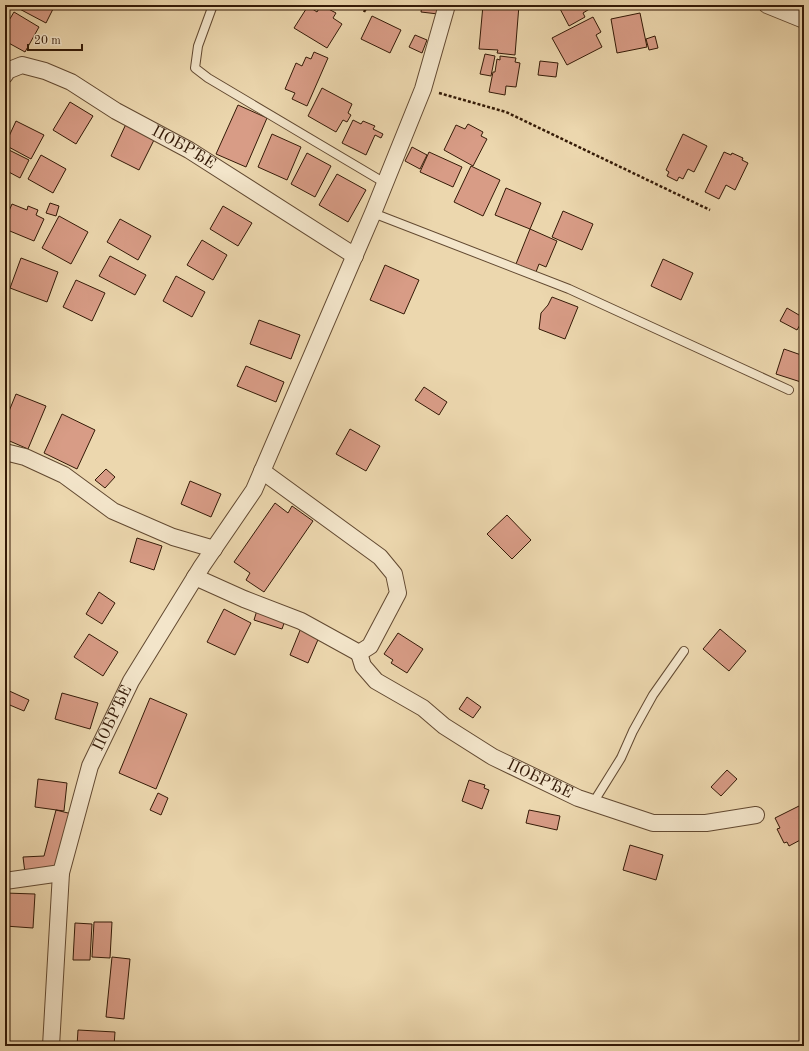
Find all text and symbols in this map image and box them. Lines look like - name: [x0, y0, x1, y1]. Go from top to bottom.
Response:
- scale bar: [28, 26, 82, 52]
- text: 20 m: [34, 35, 61, 47]
- street label: ПОБРЂЕ: [149, 123, 218, 173]
- street label: ПОБРЂЕ: [90, 683, 136, 754]
- street label: ПОБРЂЕ: [504, 757, 575, 802]

